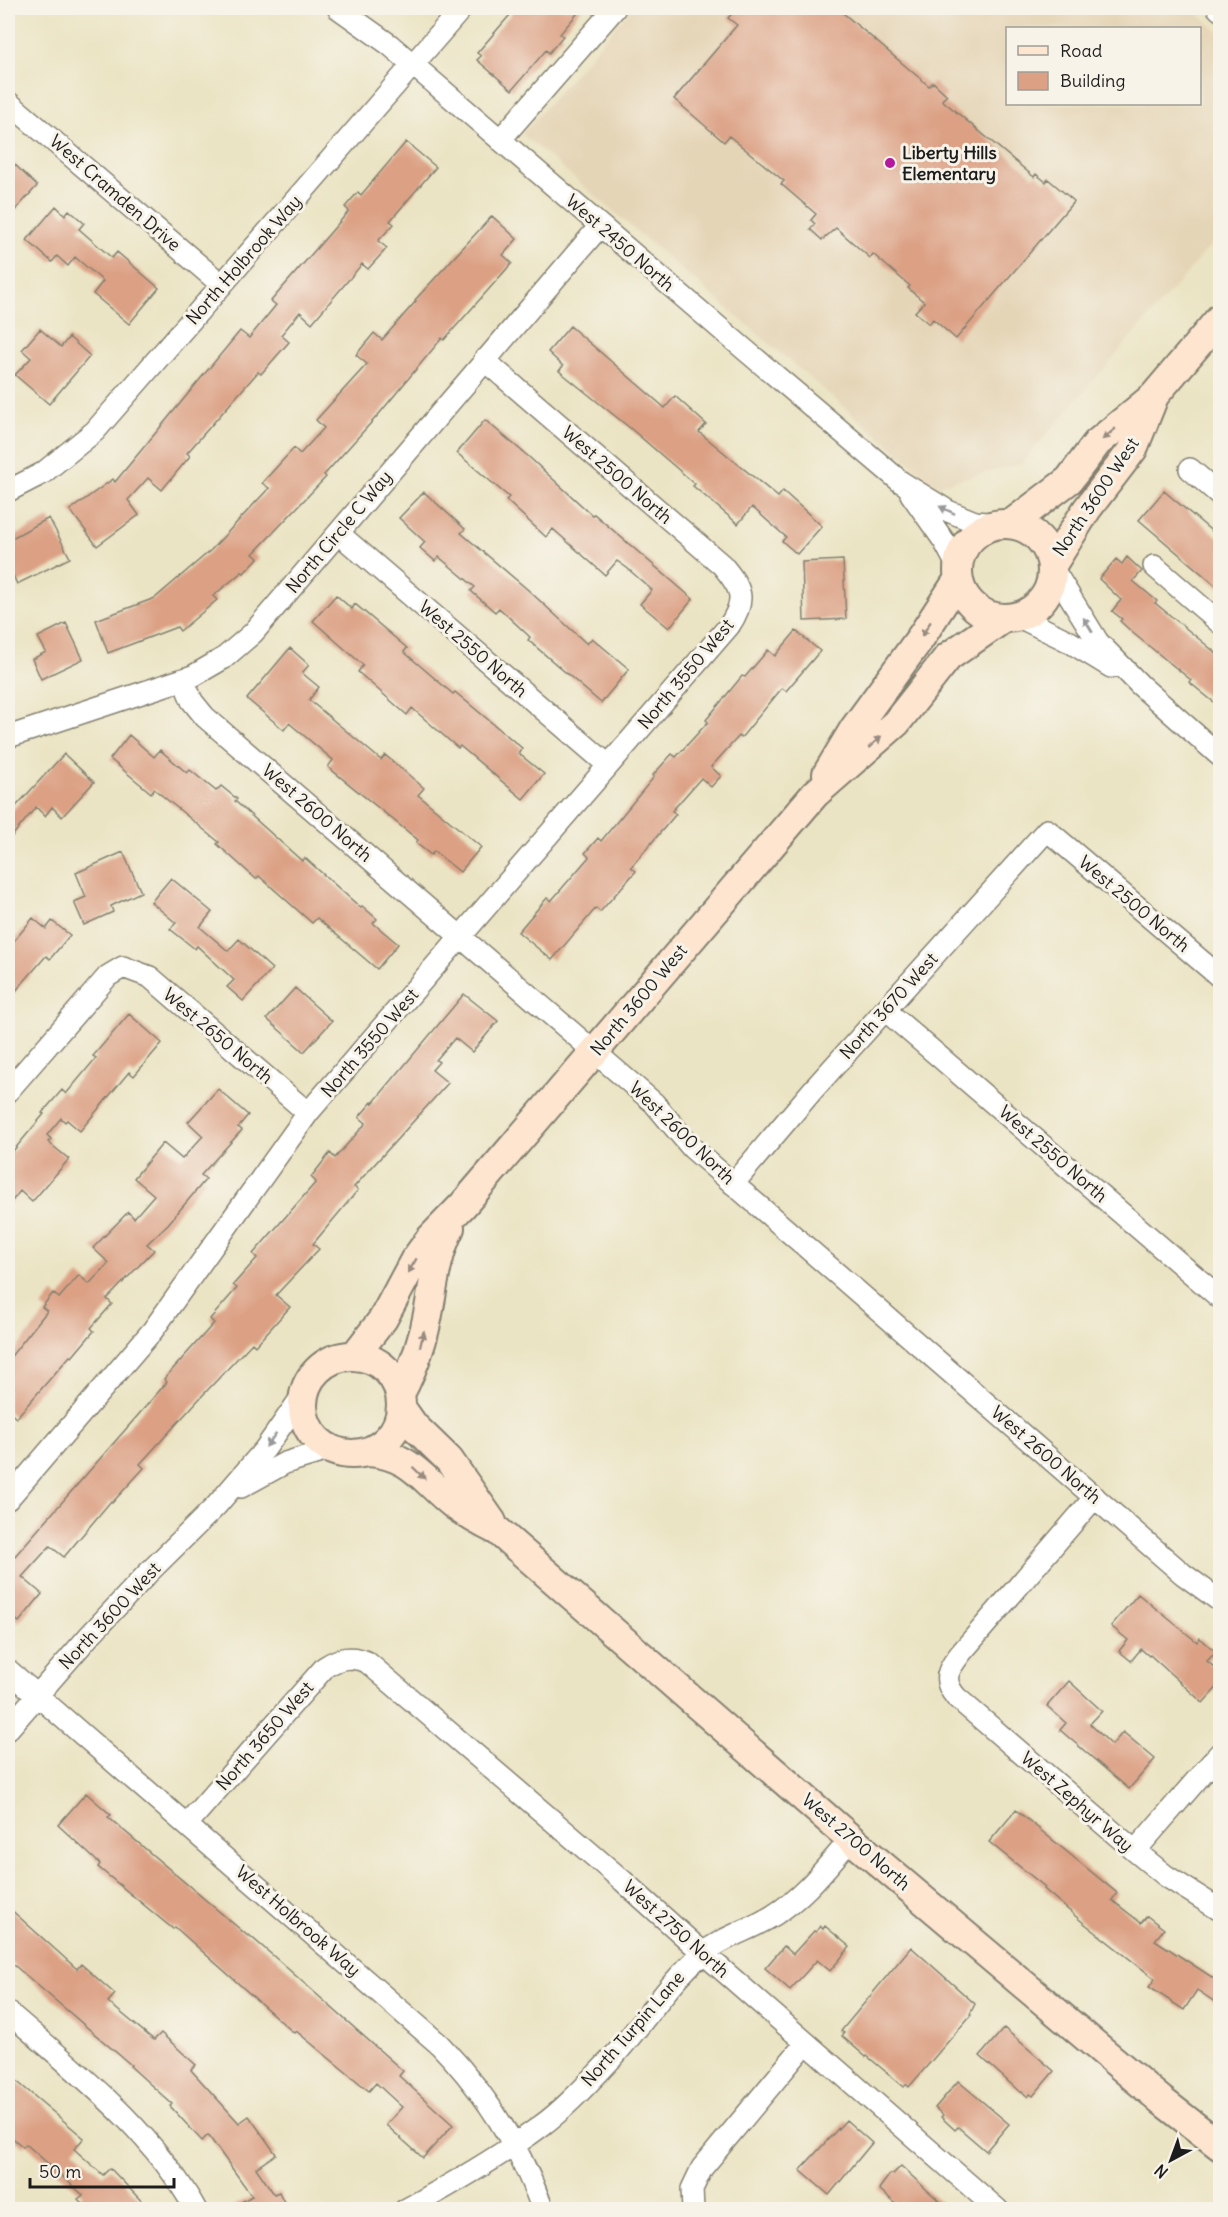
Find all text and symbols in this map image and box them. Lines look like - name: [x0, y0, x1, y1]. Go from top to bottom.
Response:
- legend: [1006, 27, 1201, 105]
- text: Road: [1060, 39, 1103, 62]
- text: Building: [1060, 69, 1125, 92]
- street label: West Cramden Drive: [45, 129, 186, 256]
- place label: Liberty Hills Elementary: [902, 141, 997, 185]
- marker: Liberty Hills Elementary: [883, 156, 897, 170]
- street label: West 2450 North: [561, 189, 679, 296]
- street label: North Holbrook Way: [181, 190, 306, 329]
- street label: West 2500 North: [558, 421, 677, 529]
- one-way arrow: [1102, 427, 1117, 440]
- street label: North 3600 West: [1047, 433, 1144, 561]
- street label: North Circle C Way: [281, 466, 397, 598]
- one-way arrow: [938, 505, 956, 515]
- street label: West 2550 North: [414, 595, 533, 702]
- street label: North 3550 West: [633, 614, 739, 734]
- one-way arrow: [1082, 617, 1093, 633]
- one-way arrow: [921, 621, 932, 637]
- one-way arrow: [868, 735, 883, 749]
- street label: West 2600 North: [258, 759, 377, 867]
- street label: West 2500 North: [1074, 850, 1195, 957]
- street label: North 3600 West: [585, 939, 692, 1060]
- street label: North 3670 West: [835, 948, 943, 1064]
- street label: West 2650 North: [159, 983, 278, 1088]
- street label: North 3550 West: [316, 983, 423, 1102]
- street label: West 2600 North: [625, 1076, 740, 1189]
- street label: West 2550 North: [994, 1100, 1113, 1207]
- one-way arrow: [407, 1258, 417, 1275]
- one-way arrow: [417, 1330, 427, 1348]
- street label: West 2600 North: [987, 1401, 1106, 1509]
- one-way arrow: [265, 1432, 277, 1448]
- one-way arrow: [412, 1466, 427, 1480]
- street label: North 3600 West: [54, 1557, 165, 1674]
- street label: North 3650 West: [211, 1676, 318, 1795]
- street label: West Zephyr Way: [1016, 1746, 1138, 1857]
- street label: West 2700 North: [797, 1788, 915, 1895]
- street label: West Holbrook Way: [231, 1860, 366, 1981]
- street label: West 2750 North: [618, 1875, 734, 1982]
- street label: North Turpin Lane: [576, 1966, 689, 2091]
- north arrow: [1141, 2130, 1201, 2190]
- scale bar: [30, 2151, 174, 2189]
- text: 50 m: [39, 2160, 81, 2183]
- text: N: [1150, 2160, 1172, 2182]

